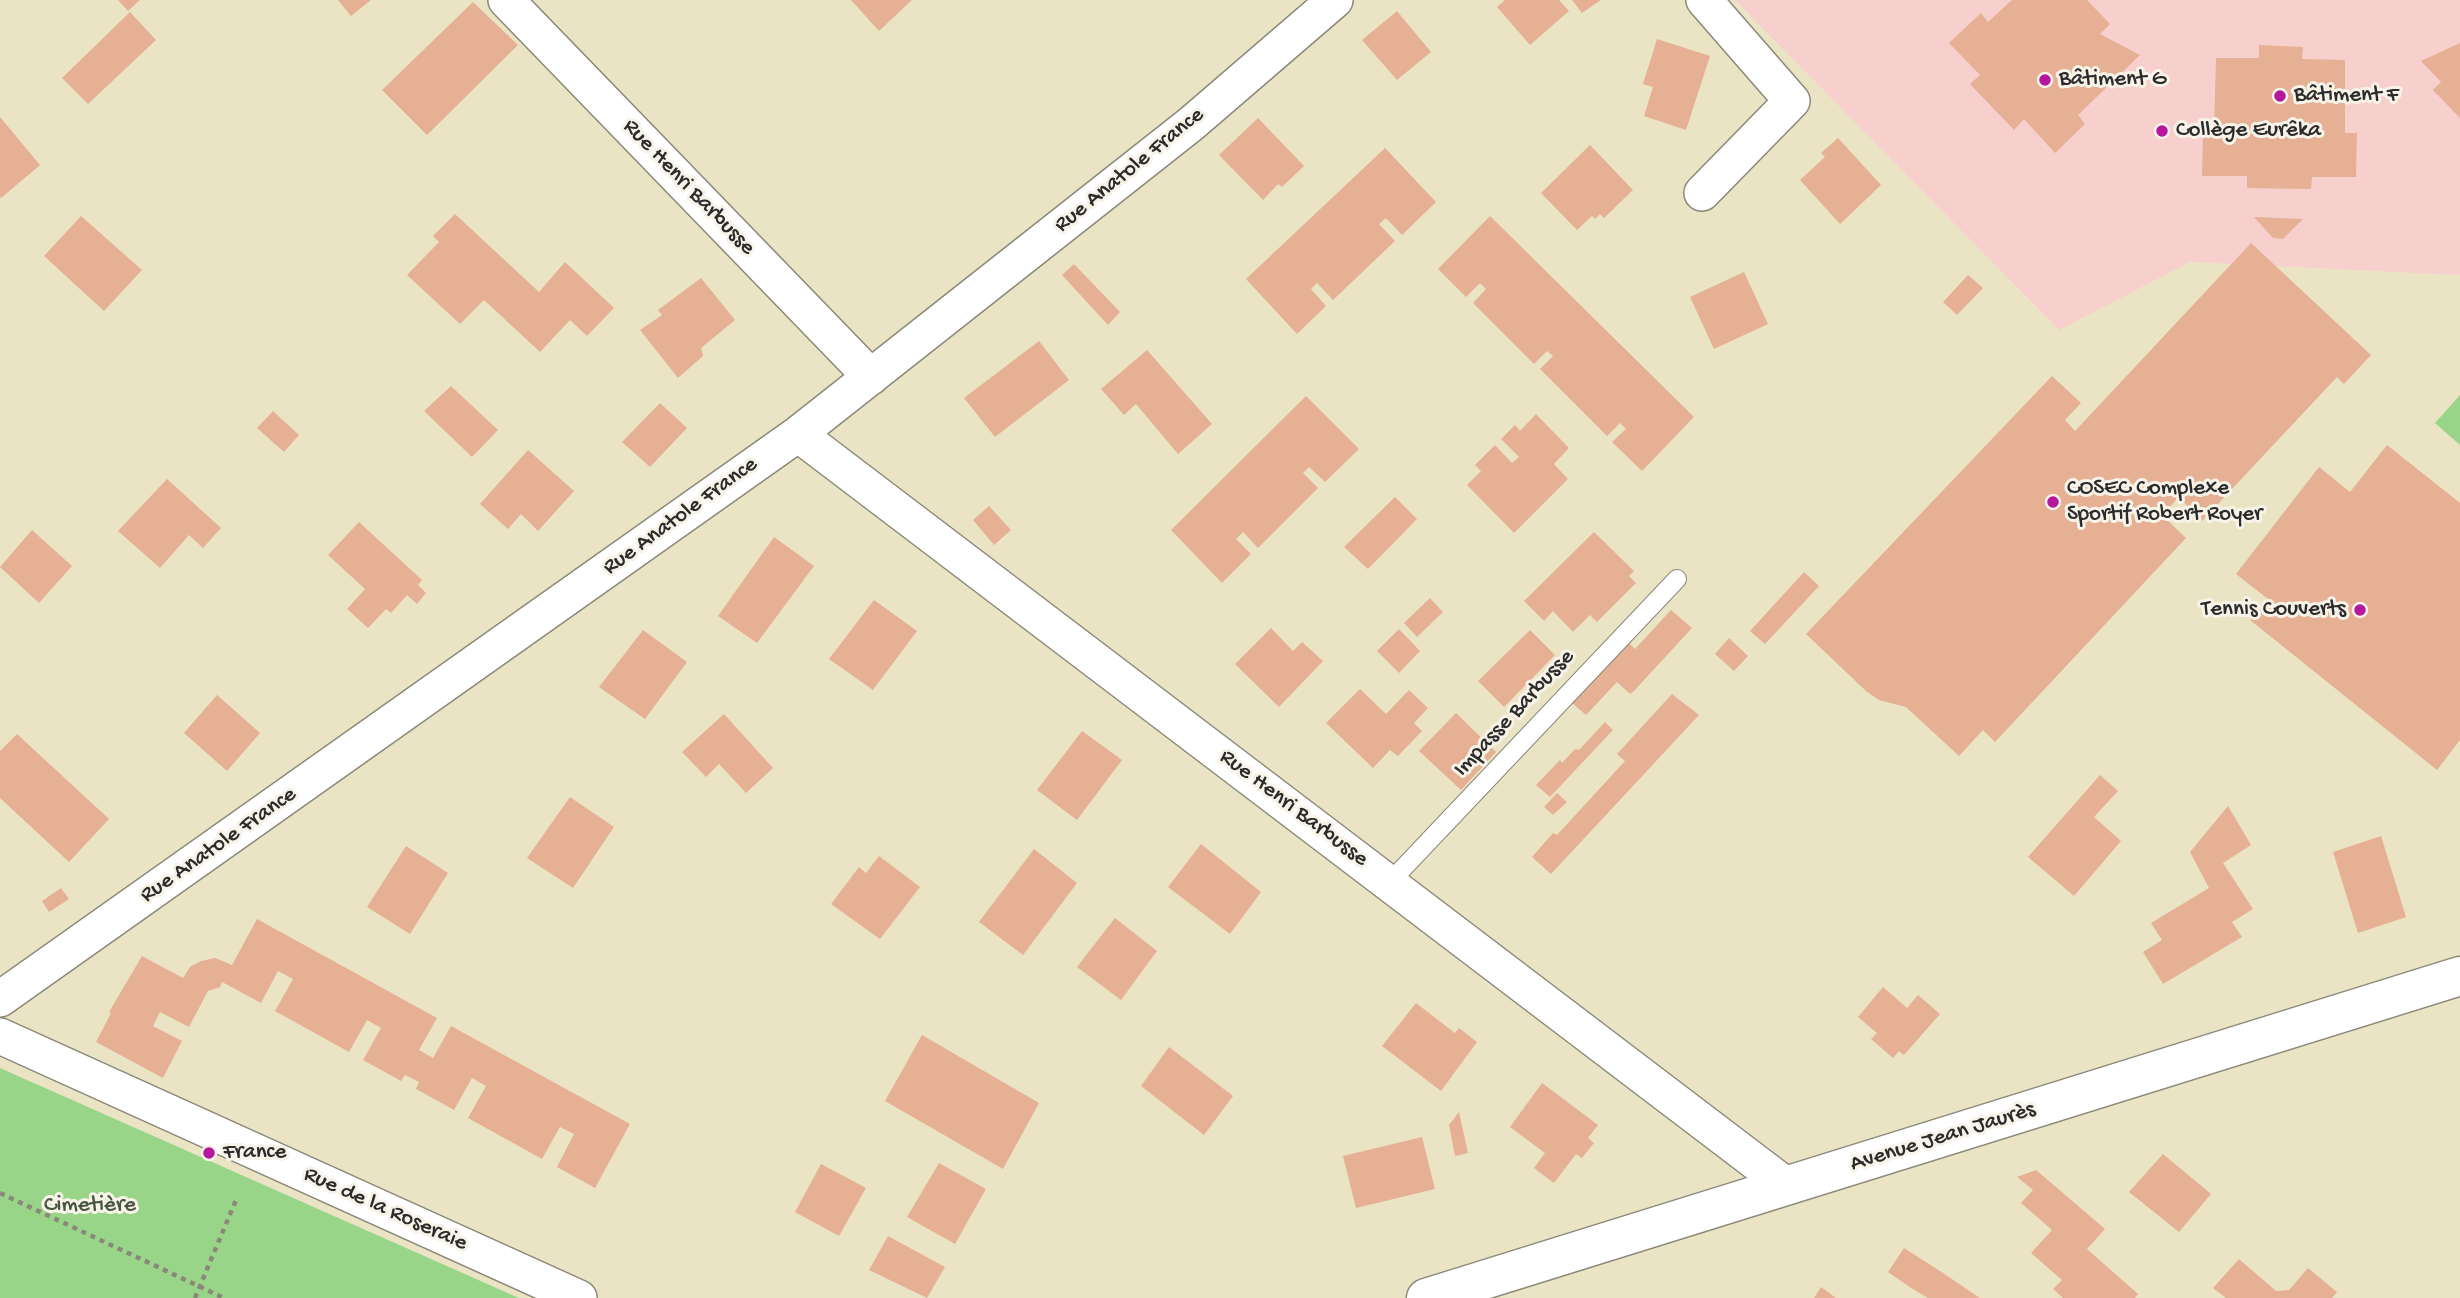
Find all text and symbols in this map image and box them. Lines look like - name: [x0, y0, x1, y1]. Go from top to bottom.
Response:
- place label: Bâtiment G: [2059, 66, 2166, 94]
- marker: Bâtiment G: [2037, 72, 2053, 88]
- place label: Bâtiment F: [2294, 82, 2399, 110]
- marker: Bâtiment F: [2272, 88, 2288, 104]
- street label: Rue Anatole France: [1050, 102, 1210, 240]
- street label: Rue Henri Barbusse: [616, 114, 760, 262]
- place label: Collège Eurêka: [2176, 117, 2321, 145]
- marker: Collège Eurêka: [2154, 123, 2170, 139]
- street label: Rue Anatole France: [598, 452, 764, 582]
- place label: COSEC Complexe Sportif Robert Royer: [2067, 475, 2262, 529]
- marker: COSEC Complexe Sportif Robert Royer: [2045, 494, 2061, 510]
- place label: Tennis Couverts: [2201, 596, 2346, 624]
- marker: Tennis Couverts: [2352, 602, 2368, 618]
- street label: Impasse Barbusse: [1449, 644, 1581, 784]
- street label: Rue Henri Barbusse: [1213, 744, 1373, 874]
- street label: Rue Anatole France: [136, 782, 302, 910]
- street label: Avenue Jean Jaurès: [1847, 1097, 2039, 1179]
- place label: France: [223, 1139, 286, 1167]
- marker: France: [201, 1145, 217, 1161]
- street label: Rue de la Roseraie: [299, 1162, 471, 1258]
- park label: Cimetière: [44, 1192, 136, 1220]

